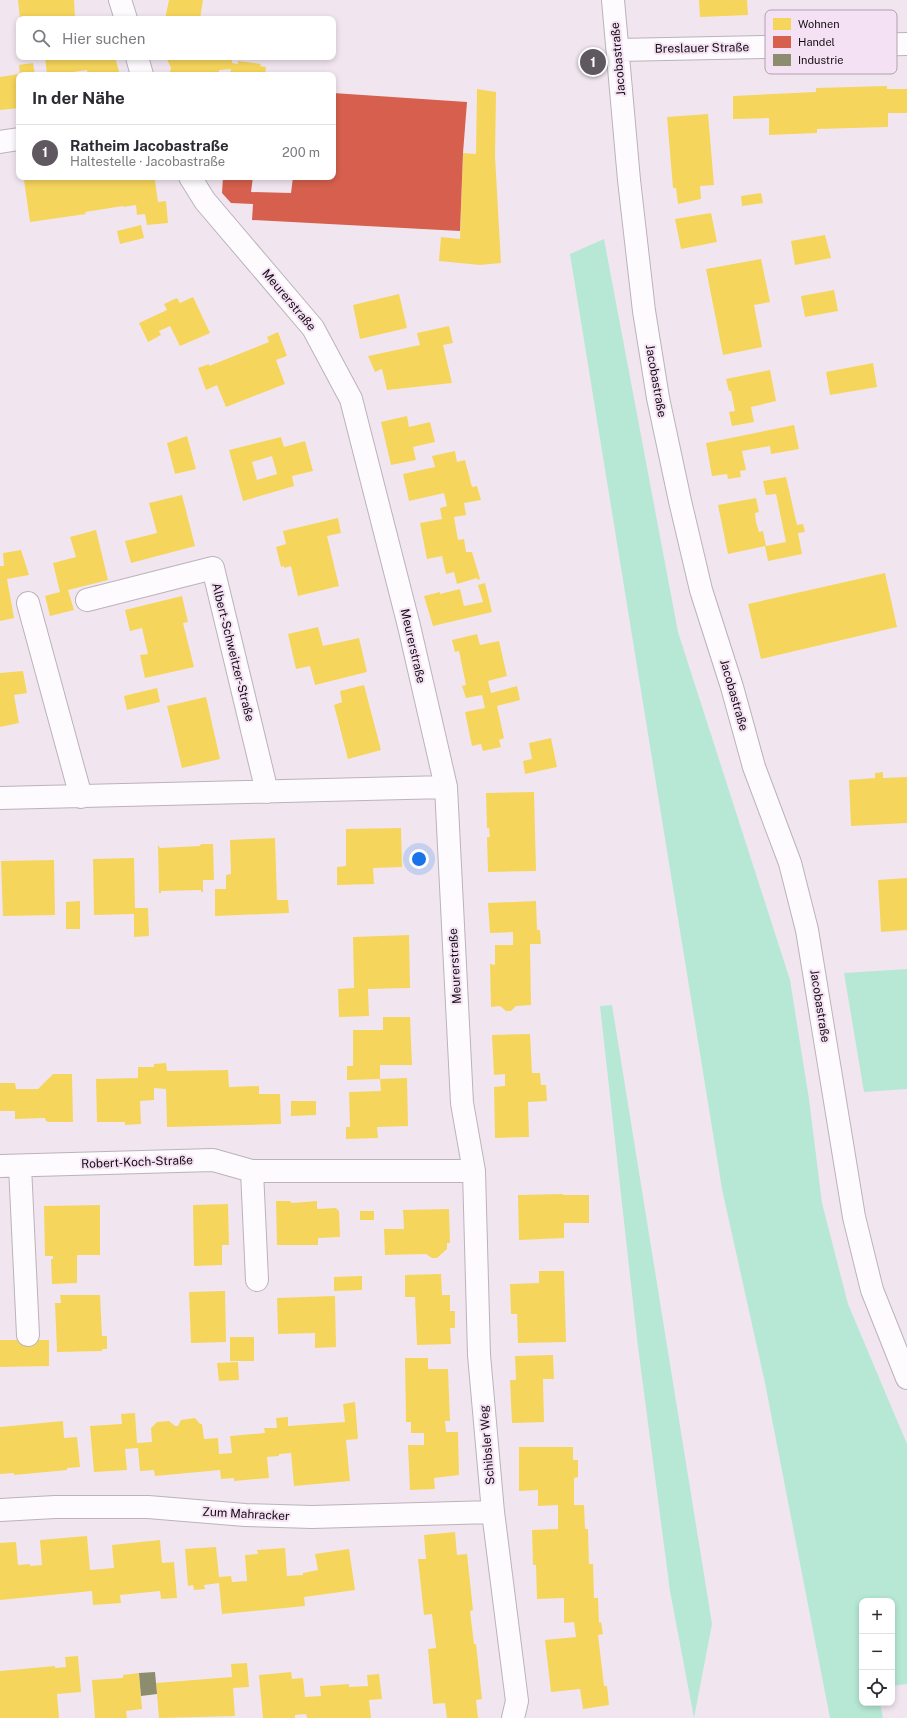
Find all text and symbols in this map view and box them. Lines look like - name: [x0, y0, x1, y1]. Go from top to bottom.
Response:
- legend: [765, 10, 897, 74]
- search box: [16, 16, 336, 60]
- text: Wohnen: [798, 18, 839, 30]
- street label: Jacobastraße: [608, 21, 628, 96]
- icon: search: [30, 27, 52, 49]
- text: Hier suchen: [62, 30, 145, 47]
- text: Handel: [798, 36, 835, 48]
- street label: Breslauer Straße: [655, 40, 750, 56]
- pin: 1: [580, 47, 606, 77]
- text: Industrie: [798, 54, 843, 66]
- text: In der Nähe: [32, 88, 125, 108]
- text: Ratheim Jacobastraße: [70, 137, 229, 154]
- text: 1: [42, 145, 48, 160]
- text: 200 m: [282, 145, 320, 160]
- text: Haltestelle · Jacobastraße: [70, 154, 225, 169]
- street label: Meurerstraße: [259, 266, 319, 334]
- street label: Jacobastraße: [643, 343, 669, 419]
- street label: Albert-Schweitzer-Straße: [209, 581, 257, 723]
- street label: Meurerstraße: [398, 607, 428, 685]
- street label: Jacobastraße: [717, 658, 751, 733]
- your location: [409, 849, 429, 869]
- street label: Meurerstraße: [446, 927, 464, 1004]
- street label: Jacobastraße: [807, 968, 833, 1044]
- street label: Robert-Koch-Straße: [81, 1153, 193, 1171]
- street label: Schibsler Weg: [477, 1404, 497, 1486]
- street label: Zum Mahracker: [202, 1505, 290, 1523]
- map controls: [859, 1598, 895, 1706]
- button: +: [859, 1598, 895, 1634]
- button: −: [859, 1634, 895, 1670]
- button: locate: [859, 1670, 895, 1706]

